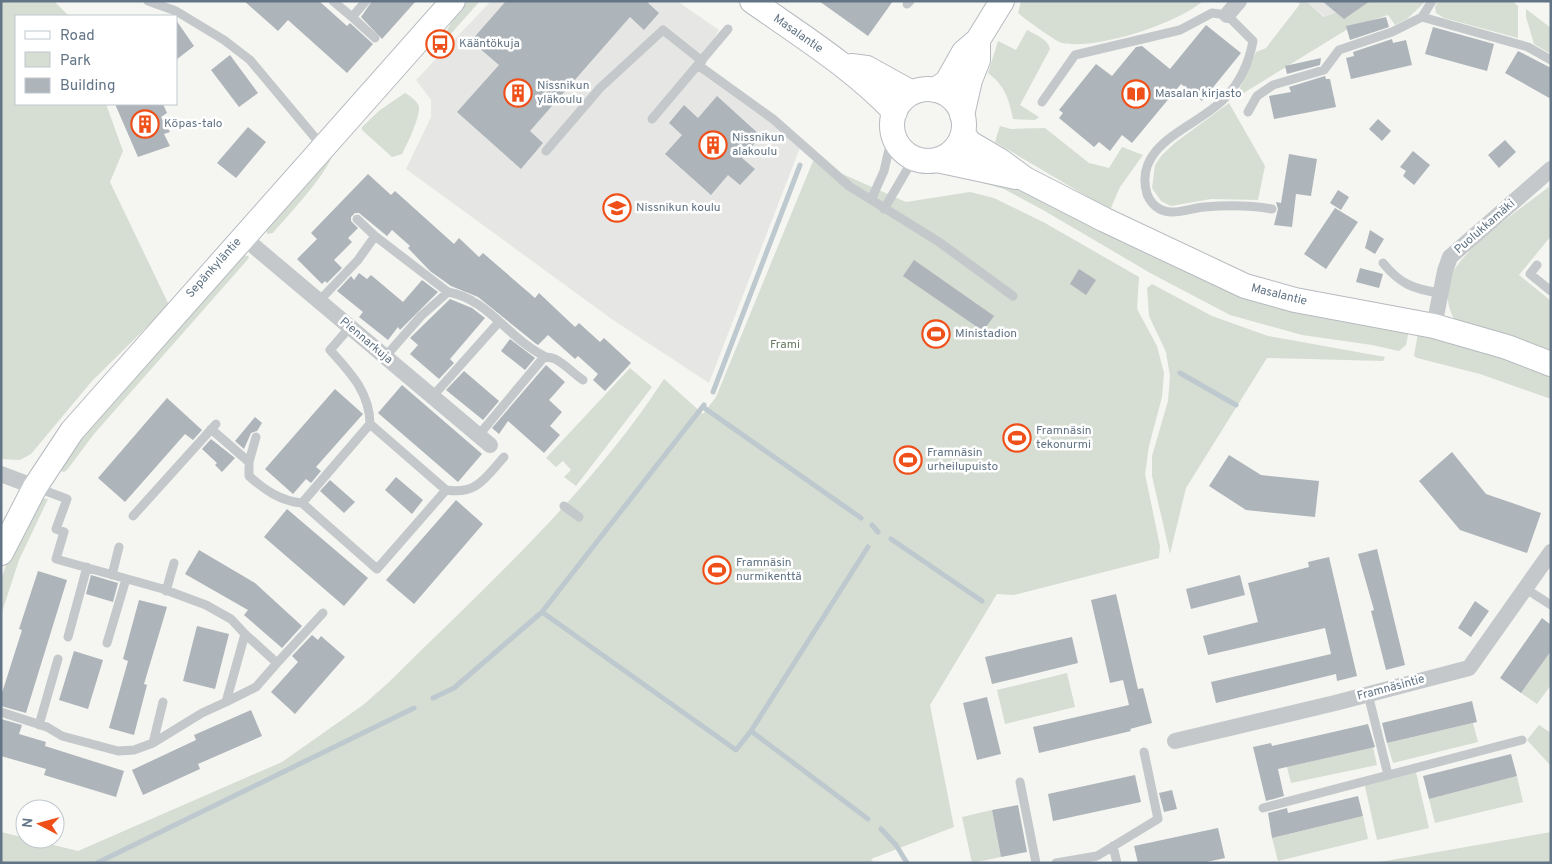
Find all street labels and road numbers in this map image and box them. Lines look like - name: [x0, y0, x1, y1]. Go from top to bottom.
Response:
- street label: Masalantie: [770, 11, 826, 57]
- street label: Puolukkamäki: [1451, 196, 1519, 258]
- street label: Sepänkyläntie: [183, 234, 245, 302]
- street label: Masalantie: [1249, 280, 1309, 310]
- street label: Piennarkuja: [336, 314, 396, 368]
- street label: Framnäsintie: [1356, 671, 1426, 705]

